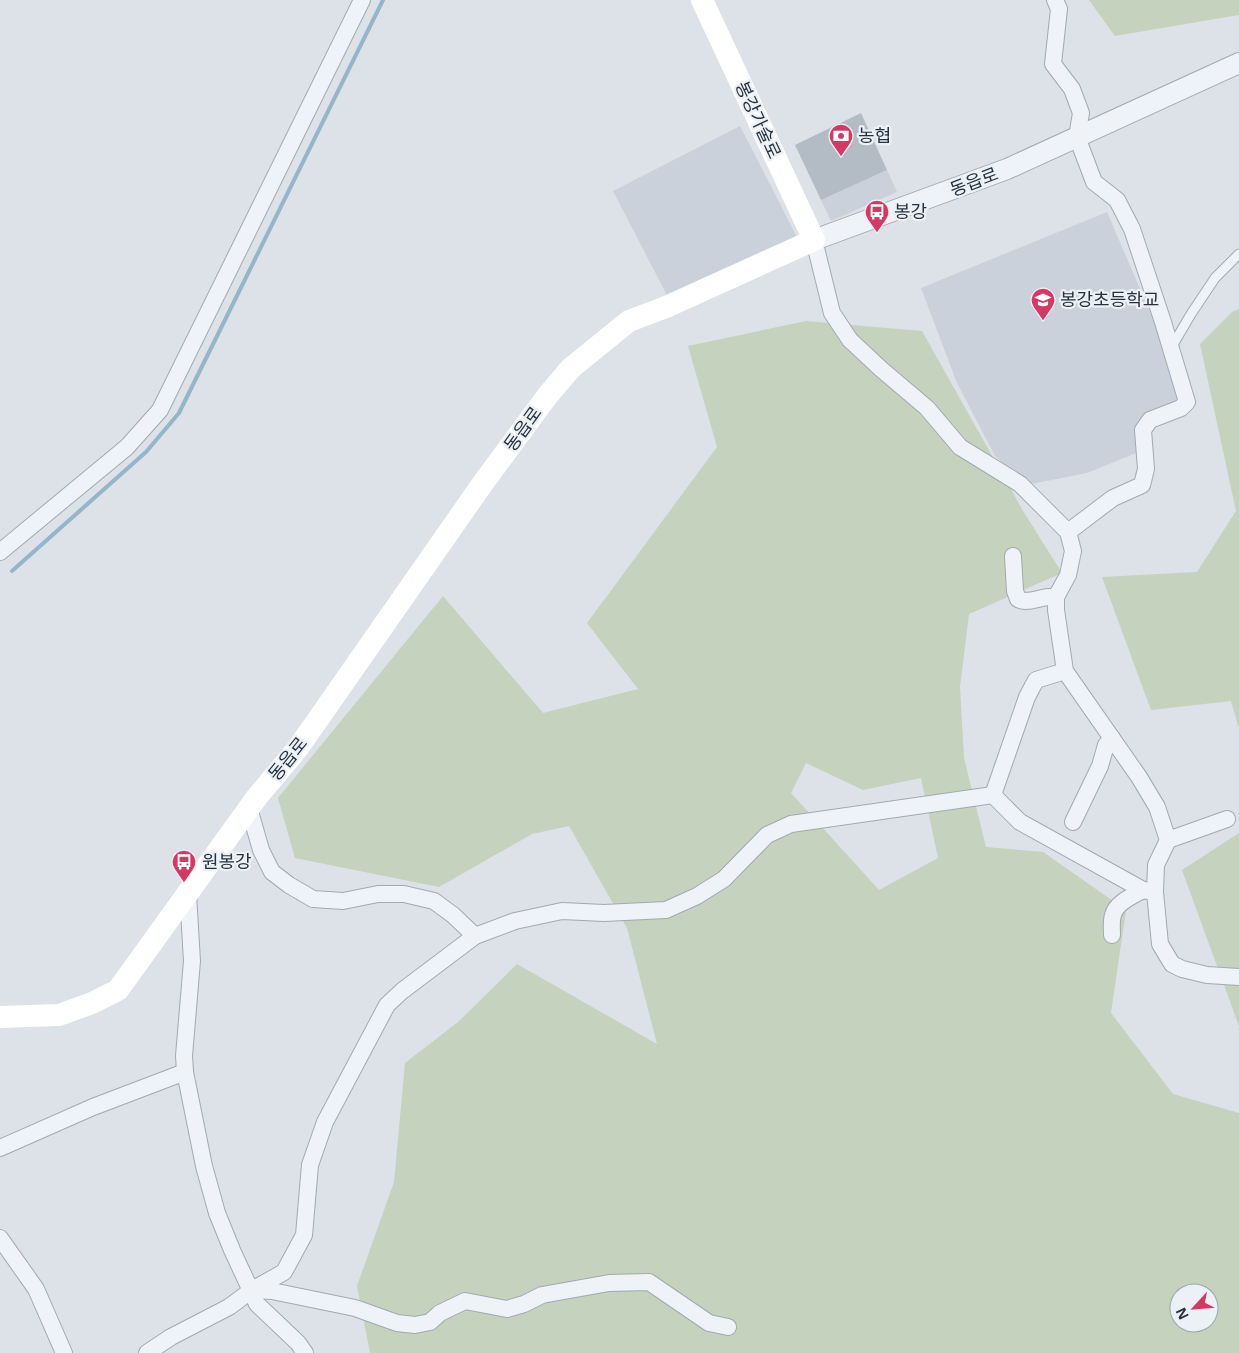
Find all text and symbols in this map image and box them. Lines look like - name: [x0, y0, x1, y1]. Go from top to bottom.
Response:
- street label: 봉강가술로: [731, 77, 787, 162]
- bank icon: 농협: [828, 123, 854, 157]
- place label: 농협: [858, 123, 891, 147]
- street label: 동읍로: [946, 161, 1001, 201]
- bus stop icon: 봉강: [864, 199, 890, 233]
- place label: 봉강: [894, 199, 927, 223]
- school or university icon: 봉강초등학교: [1030, 287, 1056, 321]
- place label: 봉강초등학교: [1060, 287, 1159, 311]
- street label: 동읍로: [498, 401, 547, 456]
- street label: 동읍로: [262, 732, 312, 785]
- bus stop icon: 원봉강: [171, 849, 197, 883]
- place label: 원봉강: [202, 849, 252, 873]
- north arrow: [1169, 1283, 1219, 1333]
- text: N: [1171, 1305, 1193, 1323]

